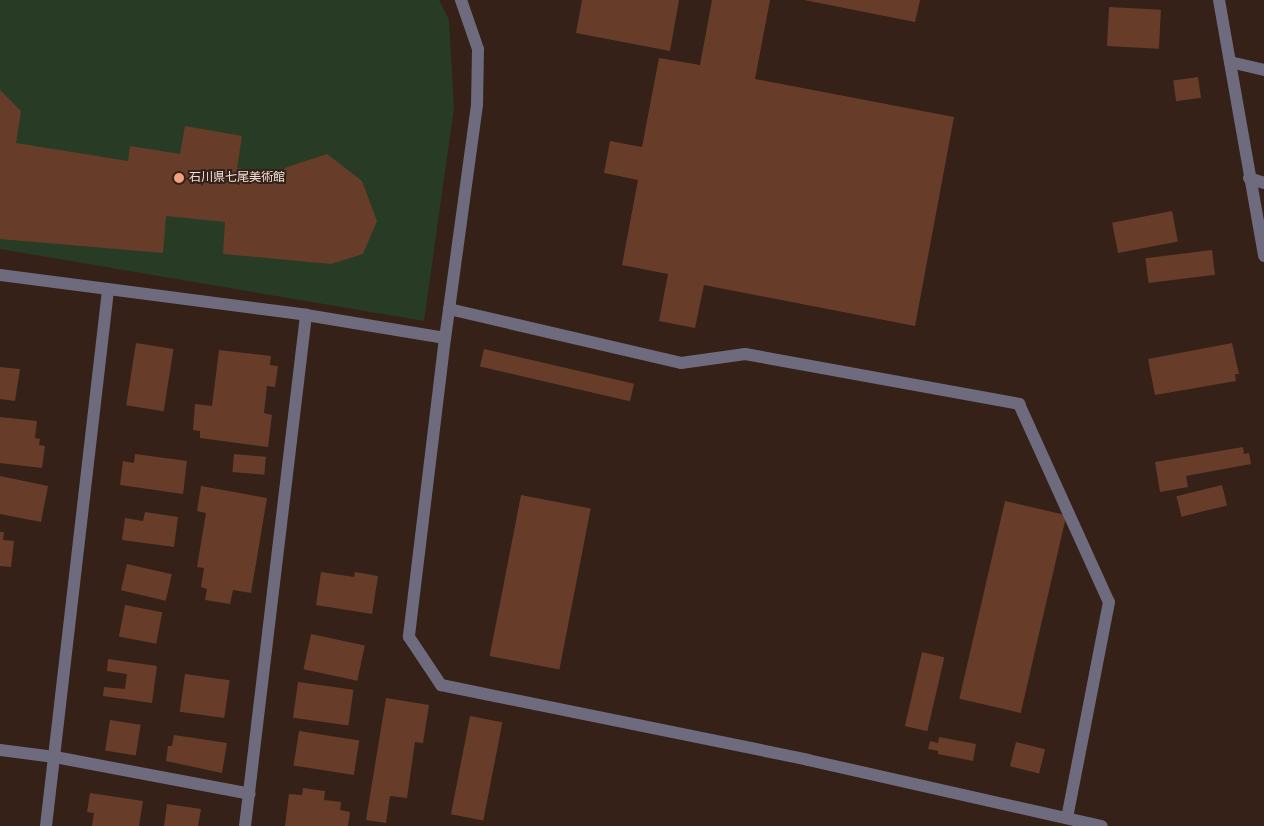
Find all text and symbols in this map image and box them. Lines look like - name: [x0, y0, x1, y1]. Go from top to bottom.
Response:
- place label: 石川県七尾美術館: [189, 171, 285, 185]
- marker: 石川県七尾美術館: [173, 172, 185, 184]

